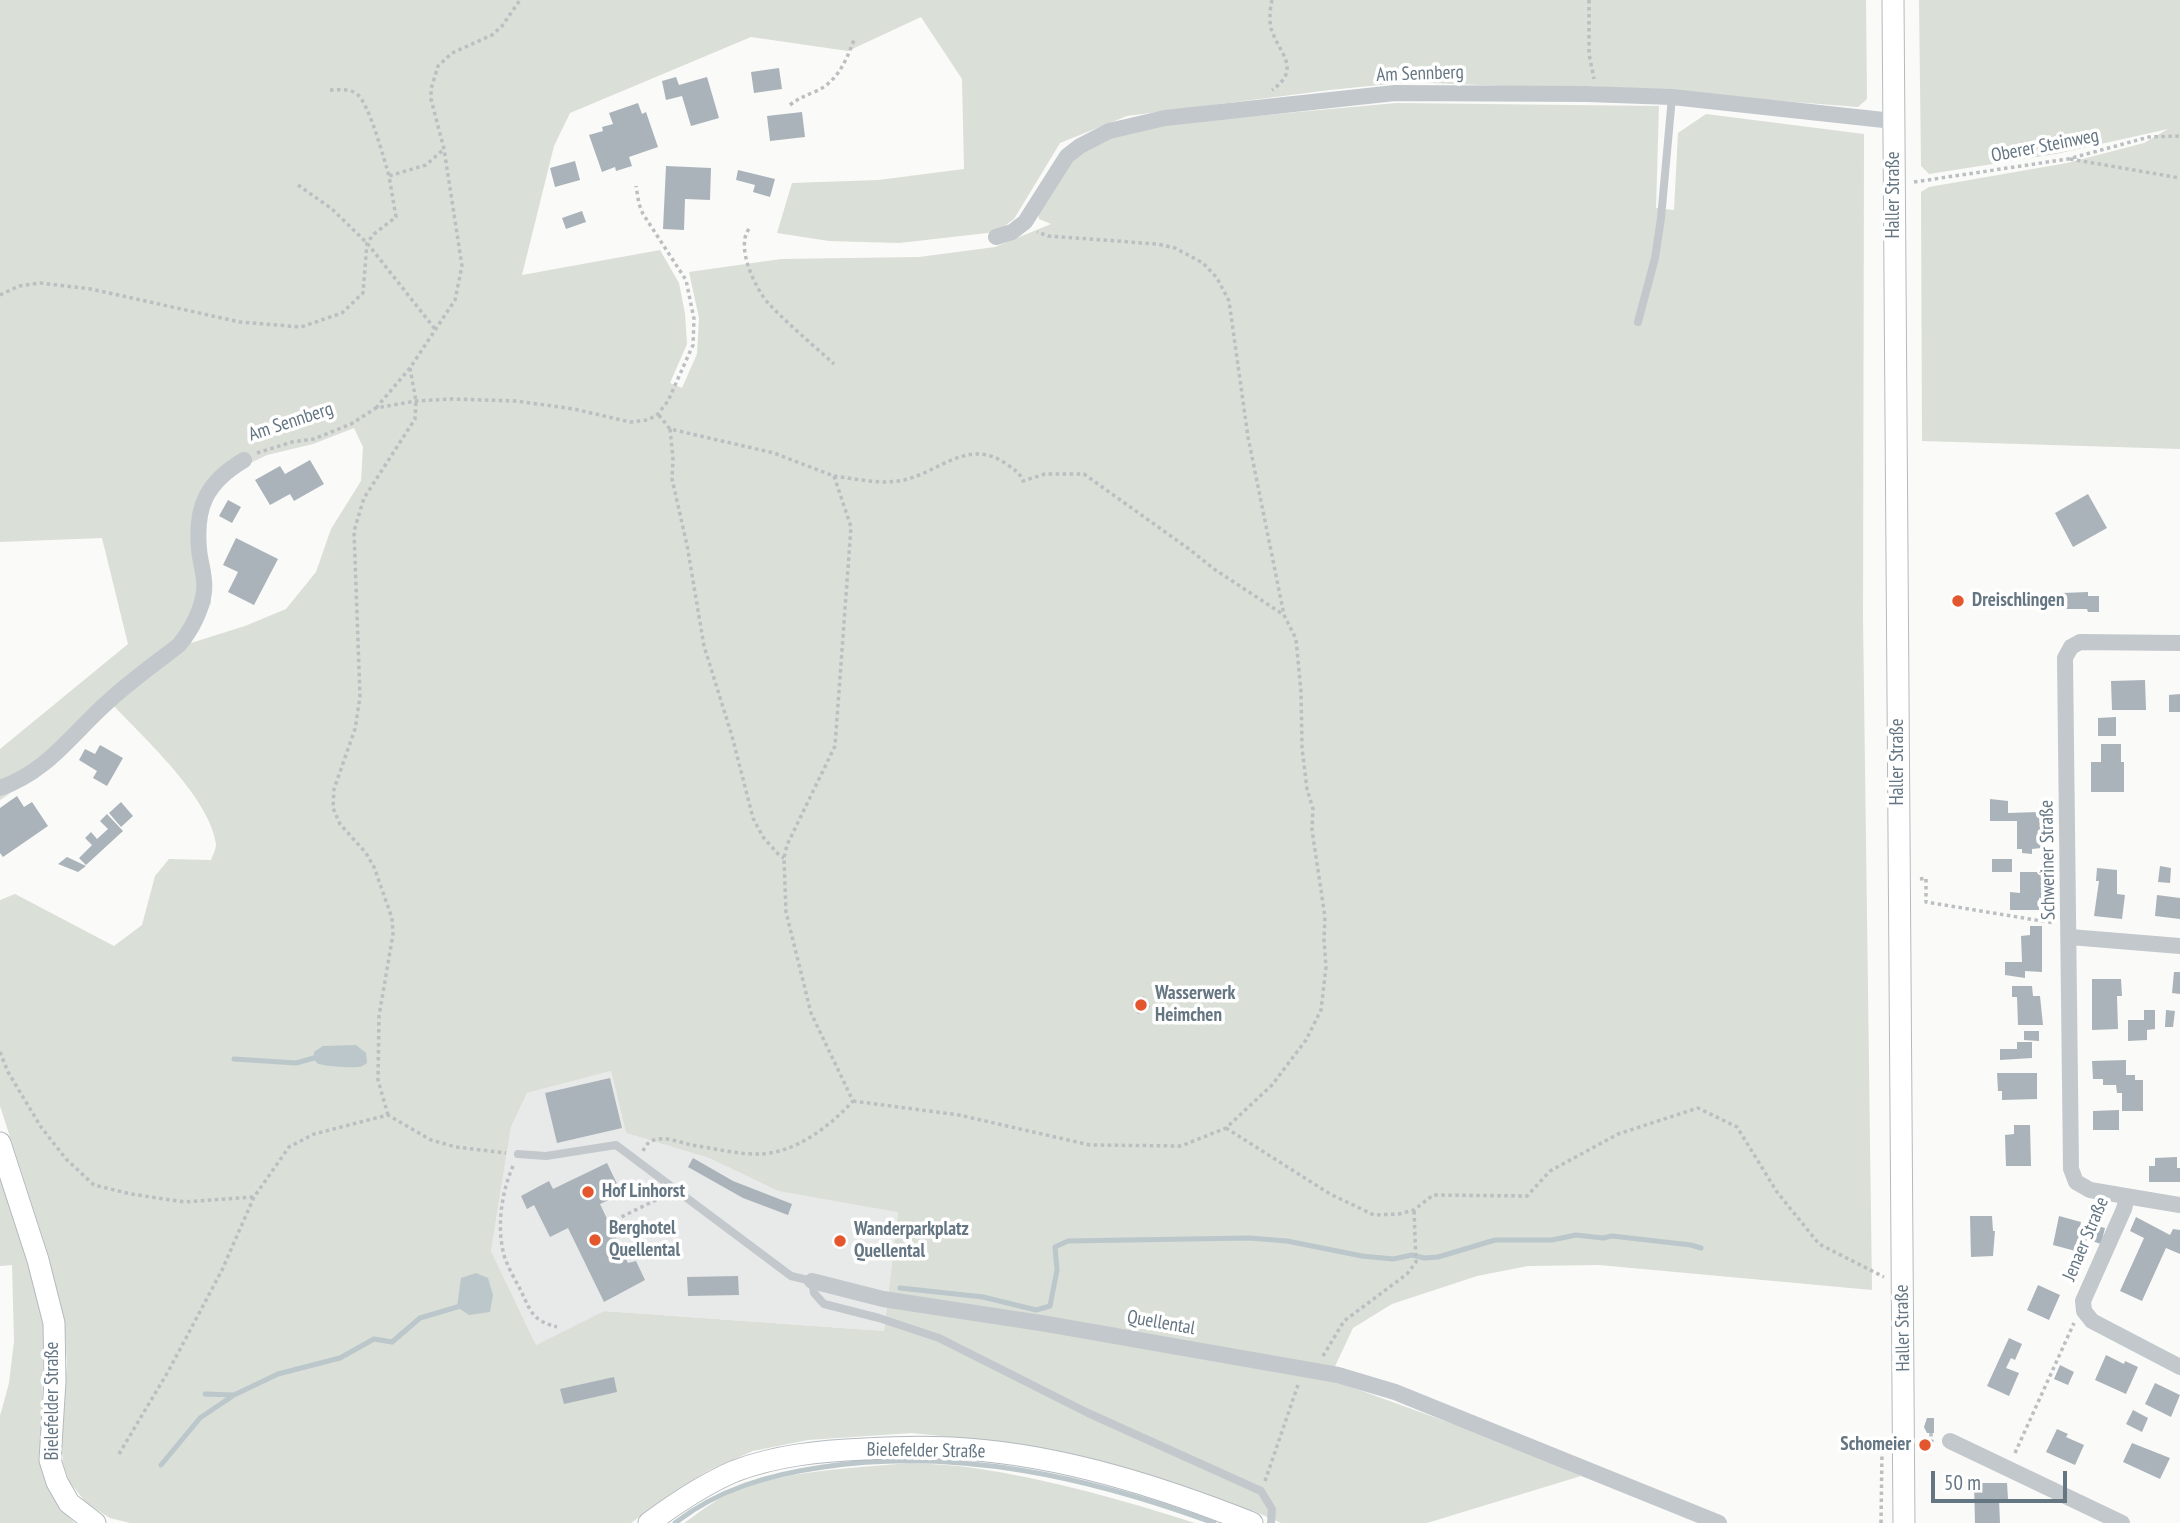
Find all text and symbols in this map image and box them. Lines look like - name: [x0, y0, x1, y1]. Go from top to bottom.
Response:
- street label: Am Sennberg: [1376, 61, 1464, 87]
- street label: Oberer Steinweg: [1989, 124, 2101, 168]
- street label: Haller Straße: [1883, 151, 1905, 239]
- street label: Am Sennberg: [246, 398, 336, 446]
- place label: Dreischlingen: [1972, 590, 2064, 612]
- marker: Dreischlingen: [1950, 593, 1966, 609]
- street label: Haller Straße: [1887, 718, 1909, 806]
- street label: Schweriner Straße: [2036, 800, 2060, 920]
- place label: Wasserwerk Heimchen: [1155, 983, 1235, 1027]
- marker: Wasserwerk Heimchen: [1133, 997, 1149, 1013]
- place label: Hof Linhorst: [602, 1181, 685, 1203]
- marker: Hof Linhorst: [580, 1184, 596, 1200]
- street label: Jenaer Straße: [2058, 1194, 2114, 1284]
- place label: Berghotel Quellental: [609, 1218, 680, 1262]
- place label: Wanderparkplatz Quellental: [854, 1219, 969, 1263]
- marker: Berghotel Quellental: [587, 1232, 603, 1248]
- marker: Wanderparkplatz Quellental: [832, 1233, 848, 1249]
- street label: Haller Straße: [1891, 1284, 1915, 1372]
- street label: Quellental: [1125, 1306, 1197, 1340]
- street label: Bielefelder Straße: [42, 1342, 64, 1460]
- place label: Schomeier: [1840, 1434, 1911, 1456]
- marker: Schomeier: [1917, 1437, 1933, 1453]
- street label: Bielefelder Straße: [866, 1439, 986, 1463]
- scale bar: [1935, 1456, 2072, 1500]
- text: 50 m: [1944, 1469, 1981, 1496]

